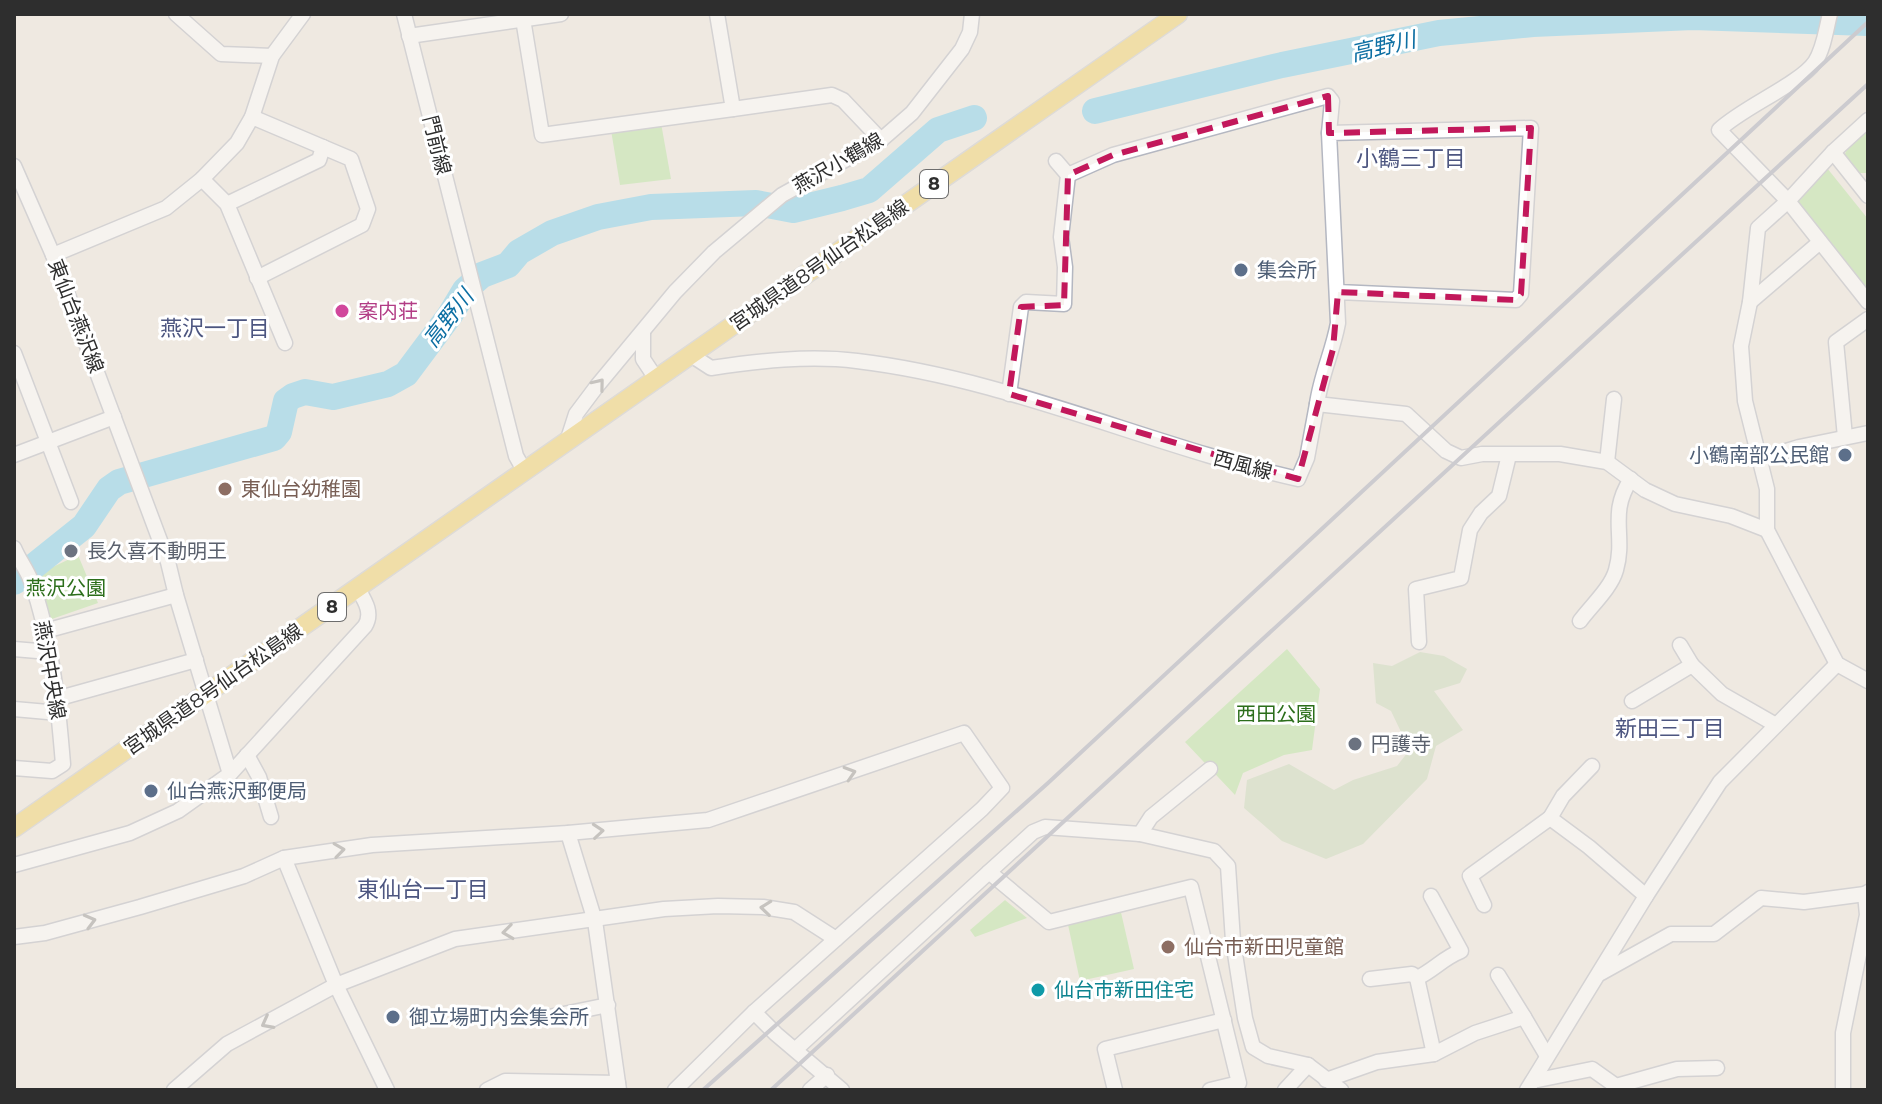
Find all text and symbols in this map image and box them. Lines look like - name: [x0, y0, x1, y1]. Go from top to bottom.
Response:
- water label: 高野川: [1348, 25, 1420, 67]
- street label: 門前線: [418, 113, 456, 177]
- street label: 燕沢小鶴線: [789, 128, 887, 198]
- district label: 小鶴三丁目: [1356, 145, 1466, 172]
- road number: 8: [920, 170, 948, 198]
- street label: 宮城県道8号仙台松島線: [725, 194, 913, 336]
- street label: 東仙台燕沢線: [43, 256, 109, 376]
- place label: 集会所: [1257, 258, 1317, 282]
- marker: 集会所: [1232, 261, 1250, 279]
- water label: 高野川: [417, 282, 481, 353]
- place label: 案内荘: [358, 299, 418, 323]
- marker: 案内荘: [333, 302, 351, 320]
- district label: 燕沢一丁目: [160, 315, 270, 342]
- one-way arrow: [589, 379, 604, 393]
- place label: 小鶴南部公民館: [1689, 443, 1829, 467]
- street label: 西風線: [1211, 446, 1275, 484]
- marker: 小鶴南部公民館: [1836, 446, 1854, 464]
- place label: 東仙台幼稚園: [241, 477, 361, 501]
- marker: 東仙台幼稚園: [216, 480, 234, 498]
- place label: 長久喜不動明王: [87, 539, 227, 563]
- marker: 長久喜不動明王: [62, 542, 80, 560]
- park label: 燕沢公園: [26, 576, 106, 600]
- road number: 8: [318, 593, 346, 621]
- street label: 宮城県道8号仙台松島線: [119, 618, 307, 760]
- street label: 燕沢中央線: [29, 619, 71, 721]
- park label: 西田公園: [1236, 702, 1316, 726]
- district label: 新田三丁目: [1615, 715, 1725, 742]
- place label: 円護寺: [1371, 732, 1431, 756]
- marker: 円護寺: [1346, 735, 1364, 753]
- one-way arrow: [843, 766, 857, 782]
- place label: 仙台燕沢郵便局: [167, 779, 307, 803]
- marker: 仙台燕沢郵便局: [142, 782, 160, 800]
- one-way arrow: [592, 822, 605, 839]
- one-way arrow: [332, 842, 346, 859]
- district label: 東仙台一丁目: [357, 876, 489, 903]
- one-way arrow: [759, 900, 772, 917]
- one-way arrow: [83, 913, 97, 930]
- one-way arrow: [501, 923, 515, 940]
- place label: 仙台市新田児童館: [1184, 935, 1344, 959]
- marker: 仙台市新田児童館: [1159, 938, 1177, 956]
- place label: 仙台市新田住宅: [1054, 978, 1194, 1002]
- marker: 仙台市新田住宅: [1029, 981, 1047, 999]
- place label: 御立場町内会集会所: [409, 1005, 589, 1029]
- marker: 御立場町内会集会所: [384, 1008, 402, 1026]
- one-way arrow: [261, 1013, 275, 1029]

